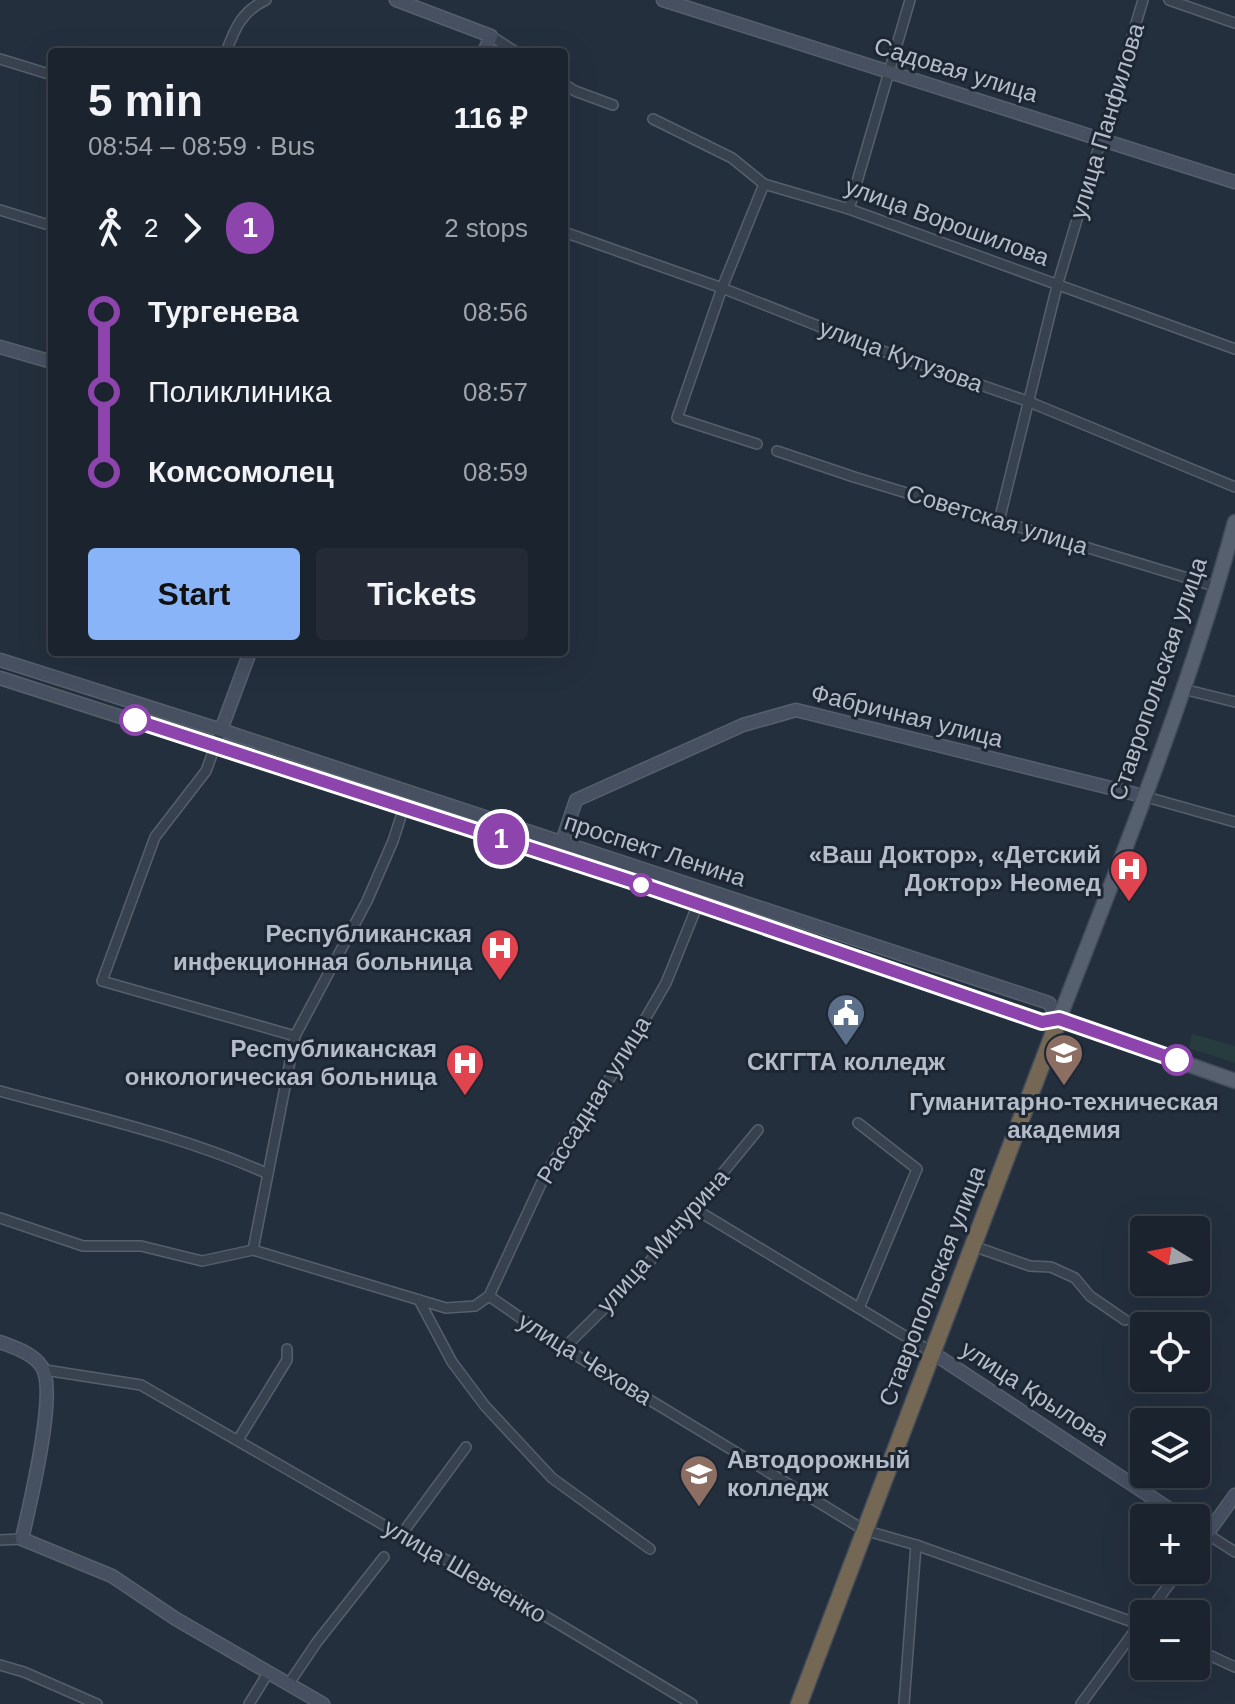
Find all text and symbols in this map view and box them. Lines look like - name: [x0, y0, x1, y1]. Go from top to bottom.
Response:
- street label: улица Панфилова: [1064, 19, 1149, 222]
- street label: Садовая улица: [871, 32, 1042, 107]
- text: 5 min: [88, 76, 203, 125]
- text: 116 ₽: [454, 101, 528, 134]
- text: 08:54 – 08:59 · Bus: [88, 131, 315, 161]
- street label: улица Ворошилова: [842, 172, 1053, 271]
- icon: walk: [88, 206, 132, 250]
- icon: forward: [170, 206, 214, 250]
- text: 1: [242, 212, 258, 243]
- text: 2: [144, 213, 158, 243]
- text: 2 stops: [444, 213, 528, 243]
- text: Тургенева: [148, 295, 299, 328]
- text: 08:56: [463, 297, 528, 327]
- street label: улица Кутузова: [816, 313, 987, 398]
- text: Поликлиника: [148, 375, 331, 408]
- text: 08:57: [463, 377, 528, 407]
- text: Комсомолец: [148, 455, 334, 488]
- text: 08:59: [463, 457, 528, 487]
- street label: Советская улица: [903, 479, 1092, 560]
- button: Start: [88, 548, 300, 640]
- button: Tickets: [316, 548, 528, 640]
- street label: Ставропольская улица: [1103, 553, 1212, 804]
- street label: Фабричная улица: [808, 679, 1007, 753]
- unlabelled marker: [120, 705, 150, 735]
- street label: проспект Ленина: [561, 808, 750, 892]
- line badge: 1: [475, 813, 527, 865]
- text: 1: [493, 823, 509, 854]
- place label: «Ваш Доктор», «Детский Доктор» Неомед: [809, 841, 1101, 896]
- hospital icon: «Ваш Доктор», «Детский Доктор» Неомед: [1108, 848, 1150, 903]
- unlabelled marker: [630, 874, 652, 896]
- place label: Республиканская инфекционная больница: [173, 920, 473, 975]
- hospital icon: Республиканская инфекционная больница: [479, 927, 521, 982]
- public building icon: СКГГТА колледж: [825, 992, 867, 1047]
- street label: Рассадная улица: [531, 1011, 656, 1188]
- school or university icon: Гуманитарно-техническая академия: [1043, 1032, 1085, 1087]
- place label: Республиканская онкологическая больница: [125, 1035, 438, 1090]
- hospital icon: Республиканская онкологическая больница: [444, 1042, 486, 1097]
- unlabelled marker: [1162, 1045, 1192, 1075]
- place label: СКГГТА колледж: [747, 1048, 946, 1075]
- place label: Гуманитарно-техническая академия: [909, 1088, 1219, 1143]
- street label: Ставропольская улица: [873, 1161, 990, 1410]
- street label: улица Мичурина: [591, 1163, 735, 1318]
- north arrow: [1130, 1216, 1210, 1296]
- map controls: [1130, 1216, 1210, 1680]
- street label: улица Чехова: [514, 1307, 658, 1411]
- button: locate: [1130, 1312, 1210, 1392]
- street label: улица Крылова: [956, 1335, 1115, 1451]
- button: layers: [1130, 1408, 1210, 1488]
- place label: Автодорожный колледж: [727, 1446, 910, 1501]
- school or university icon: Автодорожный колледж: [678, 1453, 720, 1508]
- button: +: [1130, 1504, 1210, 1584]
- street label: улица Шевченко: [379, 1513, 551, 1628]
- button: −: [1130, 1600, 1210, 1680]

